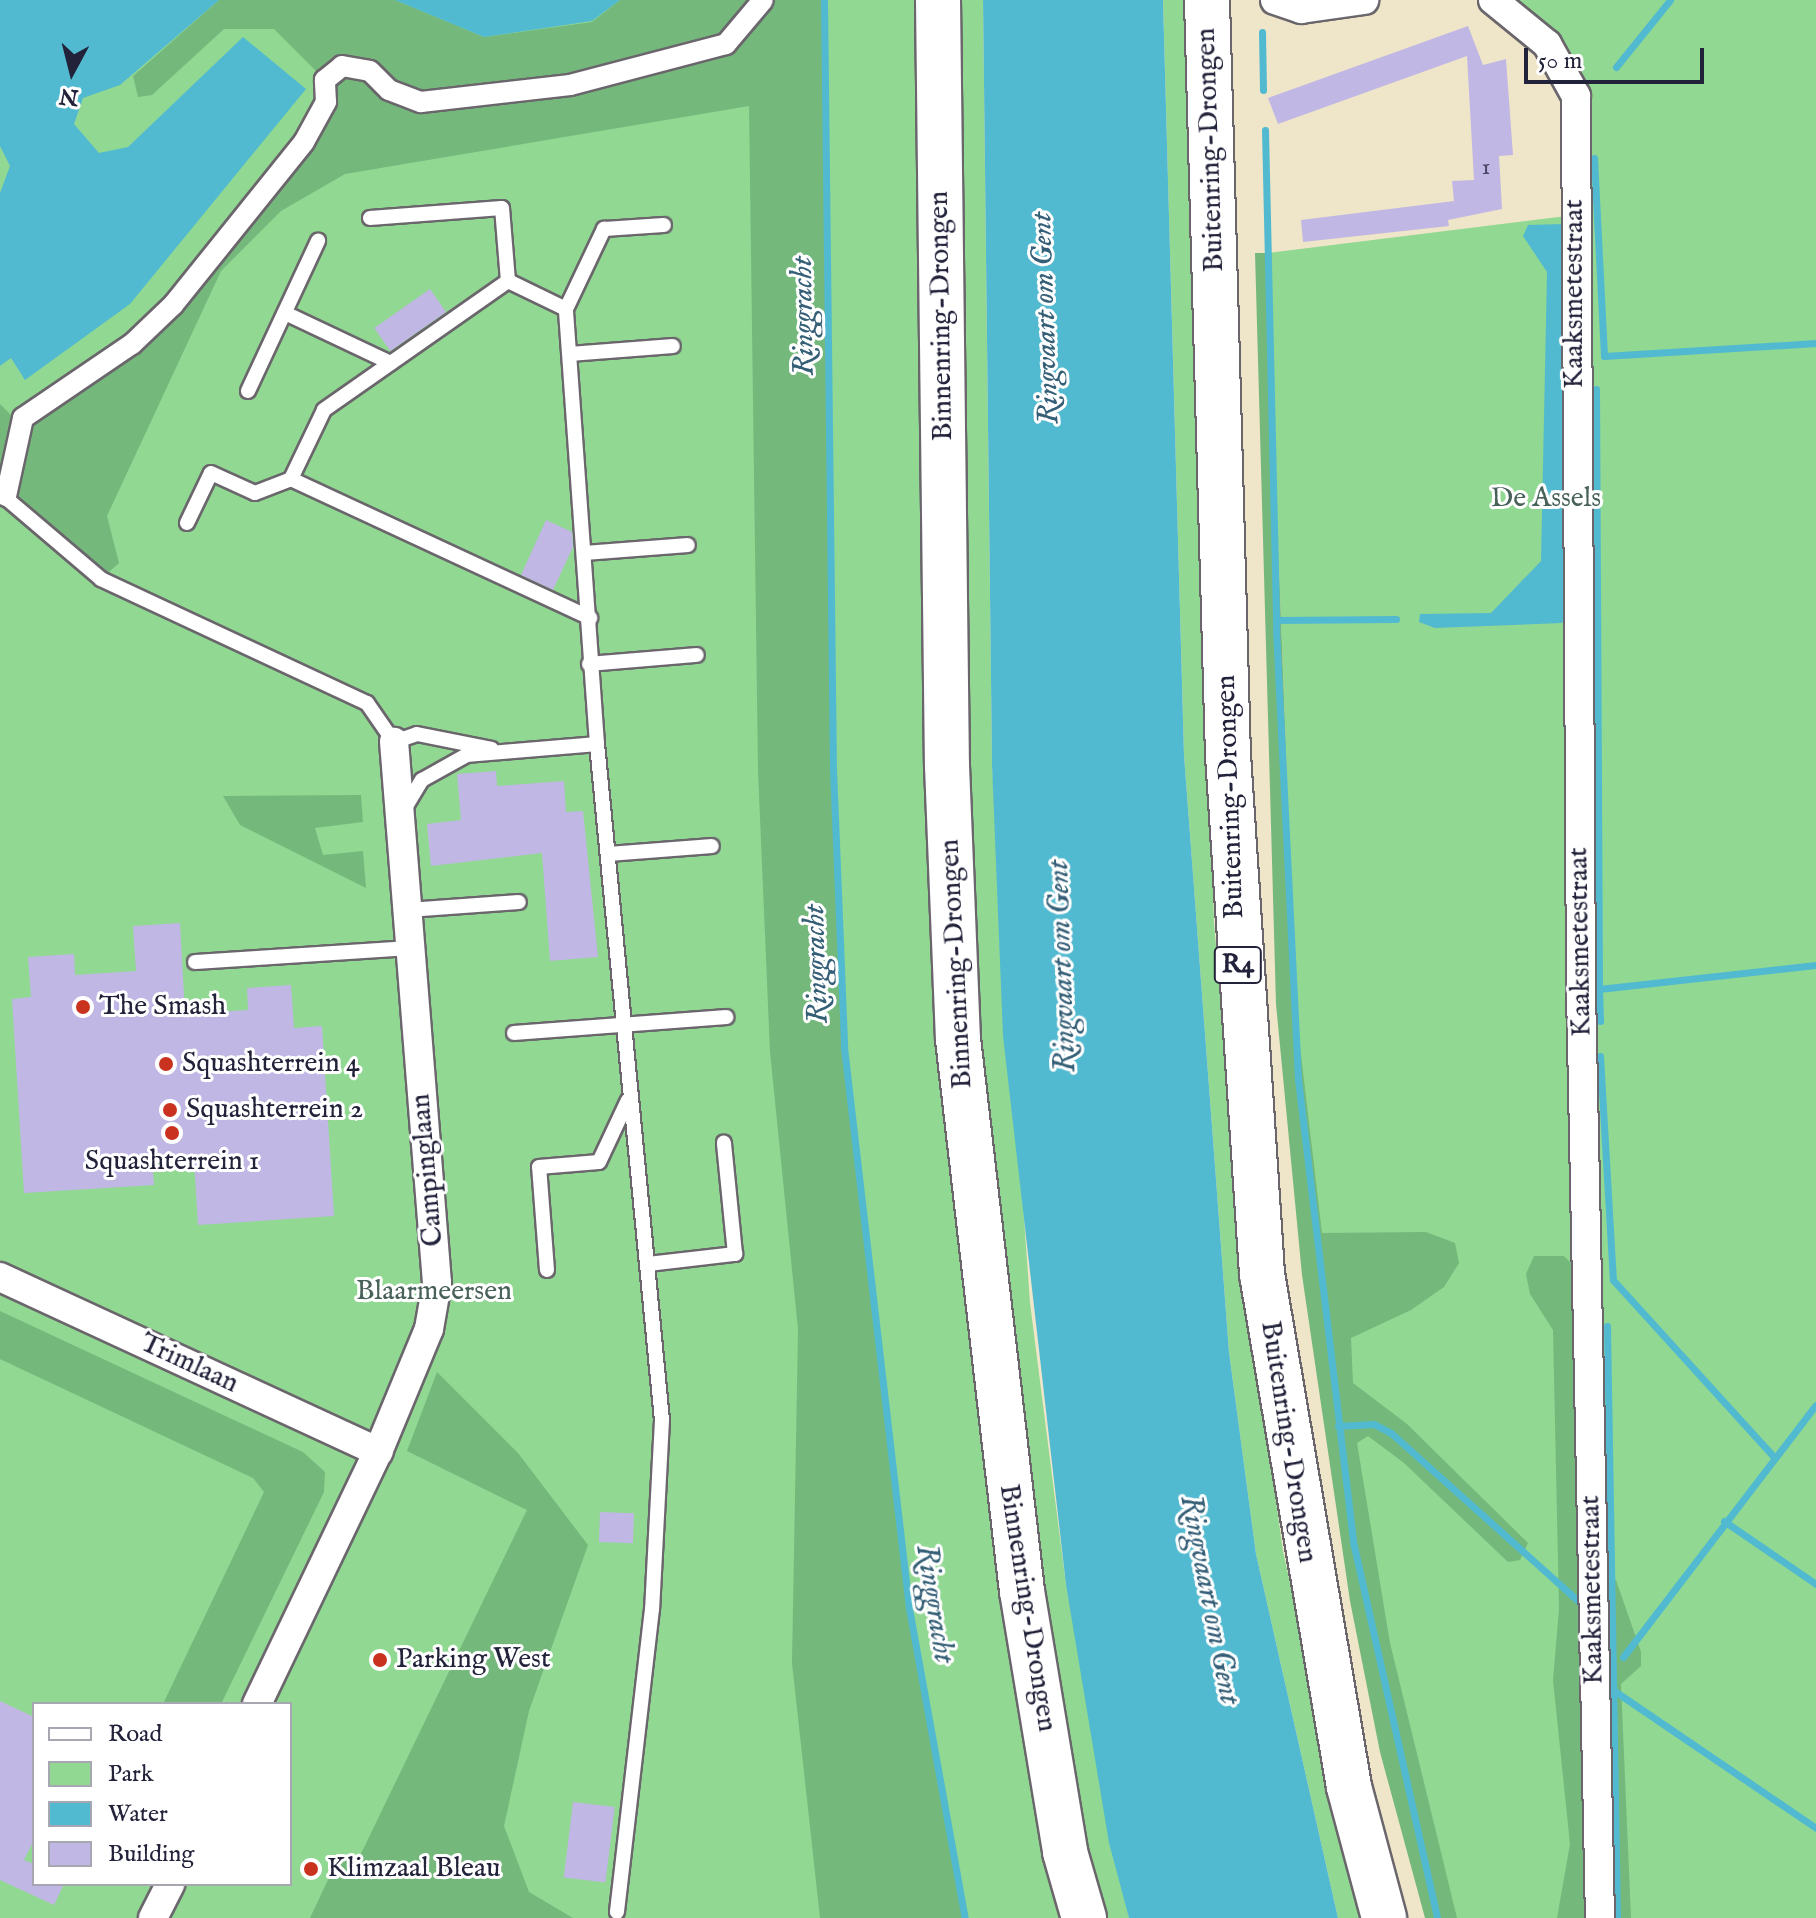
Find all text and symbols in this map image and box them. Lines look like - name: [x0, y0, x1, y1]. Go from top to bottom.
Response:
- street label: Buitenring-Drongen: [1190, 27, 1232, 273]
- north arrow: [32, 32, 112, 112]
- scale bar: [1528, 32, 1708, 82]
- text: 50 m: [1538, 46, 1582, 77]
- text: N: [58, 81, 80, 111]
- house number: 1: [1482, 154, 1490, 182]
- street label: Binnenring-Drongen: [923, 191, 961, 441]
- street label: Kaaksmetestraat: [1558, 199, 1592, 389]
- water label: Ringvaart om Gent: [1024, 211, 1068, 425]
- water label: Ringgracht: [785, 256, 823, 376]
- park label: De Assels: [1491, 482, 1601, 516]
- street label: Buitenring-Drongen: [1210, 674, 1252, 920]
- street label: Binnenring-Drongen: [934, 838, 980, 1090]
- street label: Kaaksmetestraat: [1563, 847, 1599, 1037]
- water label: Ringvaart om Gent: [1041, 859, 1085, 1073]
- water label: Ringgracht: [797, 904, 837, 1024]
- road number: R4: [1212, 943, 1264, 987]
- place label: The Smash: [99, 990, 226, 1024]
- marker: The Smash: [74, 998, 92, 1016]
- place label: Squashterrein 4: [182, 1047, 360, 1081]
- marker: Squashterrein 4: [157, 1055, 175, 1073]
- street label: Campinglaan: [405, 1092, 451, 1248]
- place label: Squashterrein 2: [186, 1093, 363, 1127]
- marker: Squashterrein 2: [161, 1101, 179, 1119]
- marker: Squashterrein 1: [163, 1124, 181, 1142]
- place label: Squashterrein 1: [85, 1145, 259, 1179]
- park label: Blaarmeersen: [356, 1275, 512, 1309]
- street label: Buitenring-Drongen: [1252, 1319, 1324, 1565]
- street label: Trimlaan: [135, 1327, 243, 1401]
- street label: Binnenring-Drongen: [991, 1482, 1063, 1734]
- water label: Ringvaart om Gent: [1171, 1492, 1247, 1708]
- street label: Kaaksmetestraat: [1575, 1495, 1611, 1685]
- water label: Ringgracht: [907, 1542, 961, 1666]
- place label: Parking West: [396, 1643, 551, 1677]
- marker: Parking West: [371, 1651, 389, 1669]
- legend: [32, 1702, 292, 1886]
- text: Road: [108, 1719, 162, 1750]
- text: Park: [108, 1759, 154, 1790]
- text: Water: [108, 1799, 168, 1830]
- text: Building: [108, 1839, 194, 1870]
- place label: Klimzaal Bleau: [327, 1852, 501, 1886]
- marker: Klimzaal Bleau: [302, 1860, 320, 1878]

